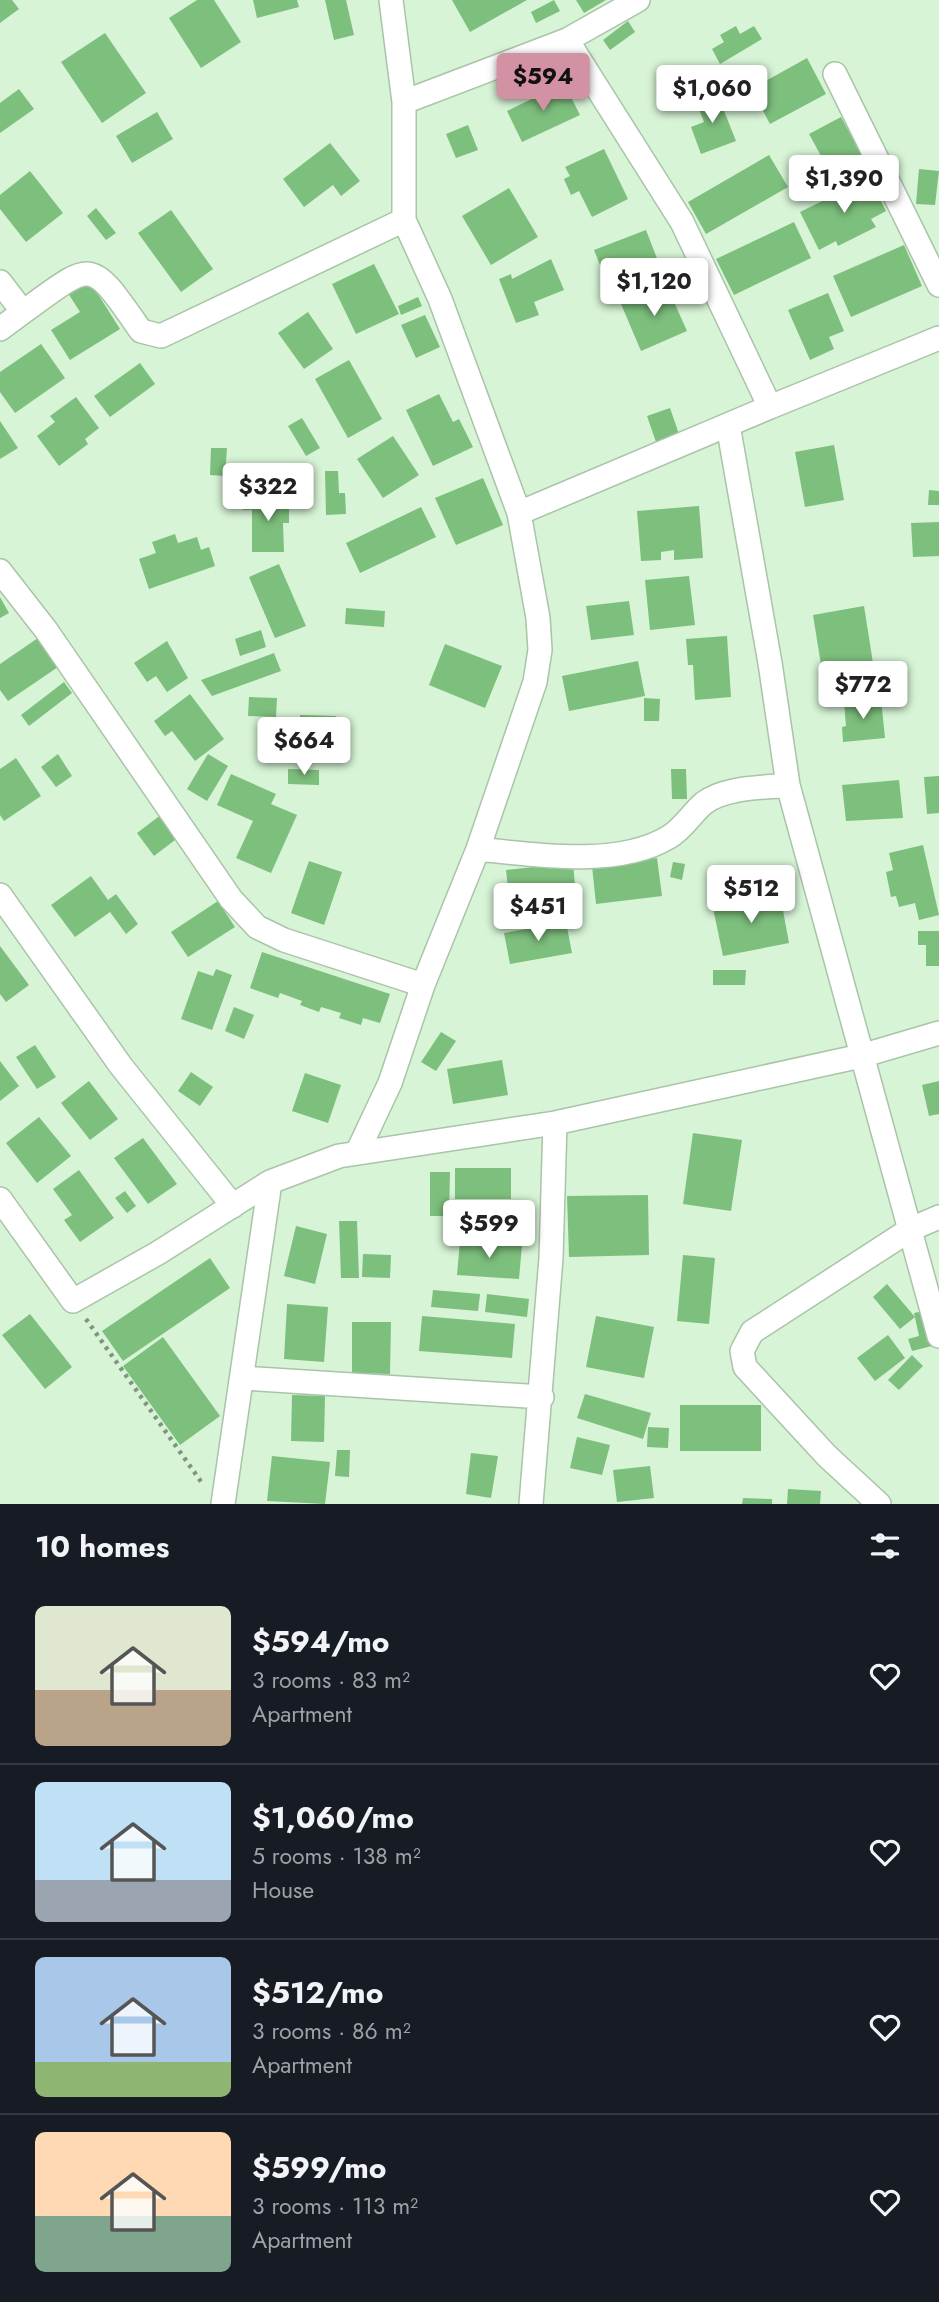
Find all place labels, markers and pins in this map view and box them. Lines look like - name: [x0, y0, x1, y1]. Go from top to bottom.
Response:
- pin: $594: [502, 54, 584, 113]
- pin: $1,060: [655, 66, 769, 125]
- pin: $1,390: [787, 156, 901, 215]
- pin: $1,120: [597, 258, 711, 318]
- pin: $322: [227, 463, 309, 523]
- pin: $772: [822, 662, 904, 721]
- pin: $664: [263, 718, 345, 777]
- pin: $512: [710, 866, 792, 925]
- pin: $451: [497, 884, 579, 943]
- pin: $599: [448, 1200, 530, 1260]

